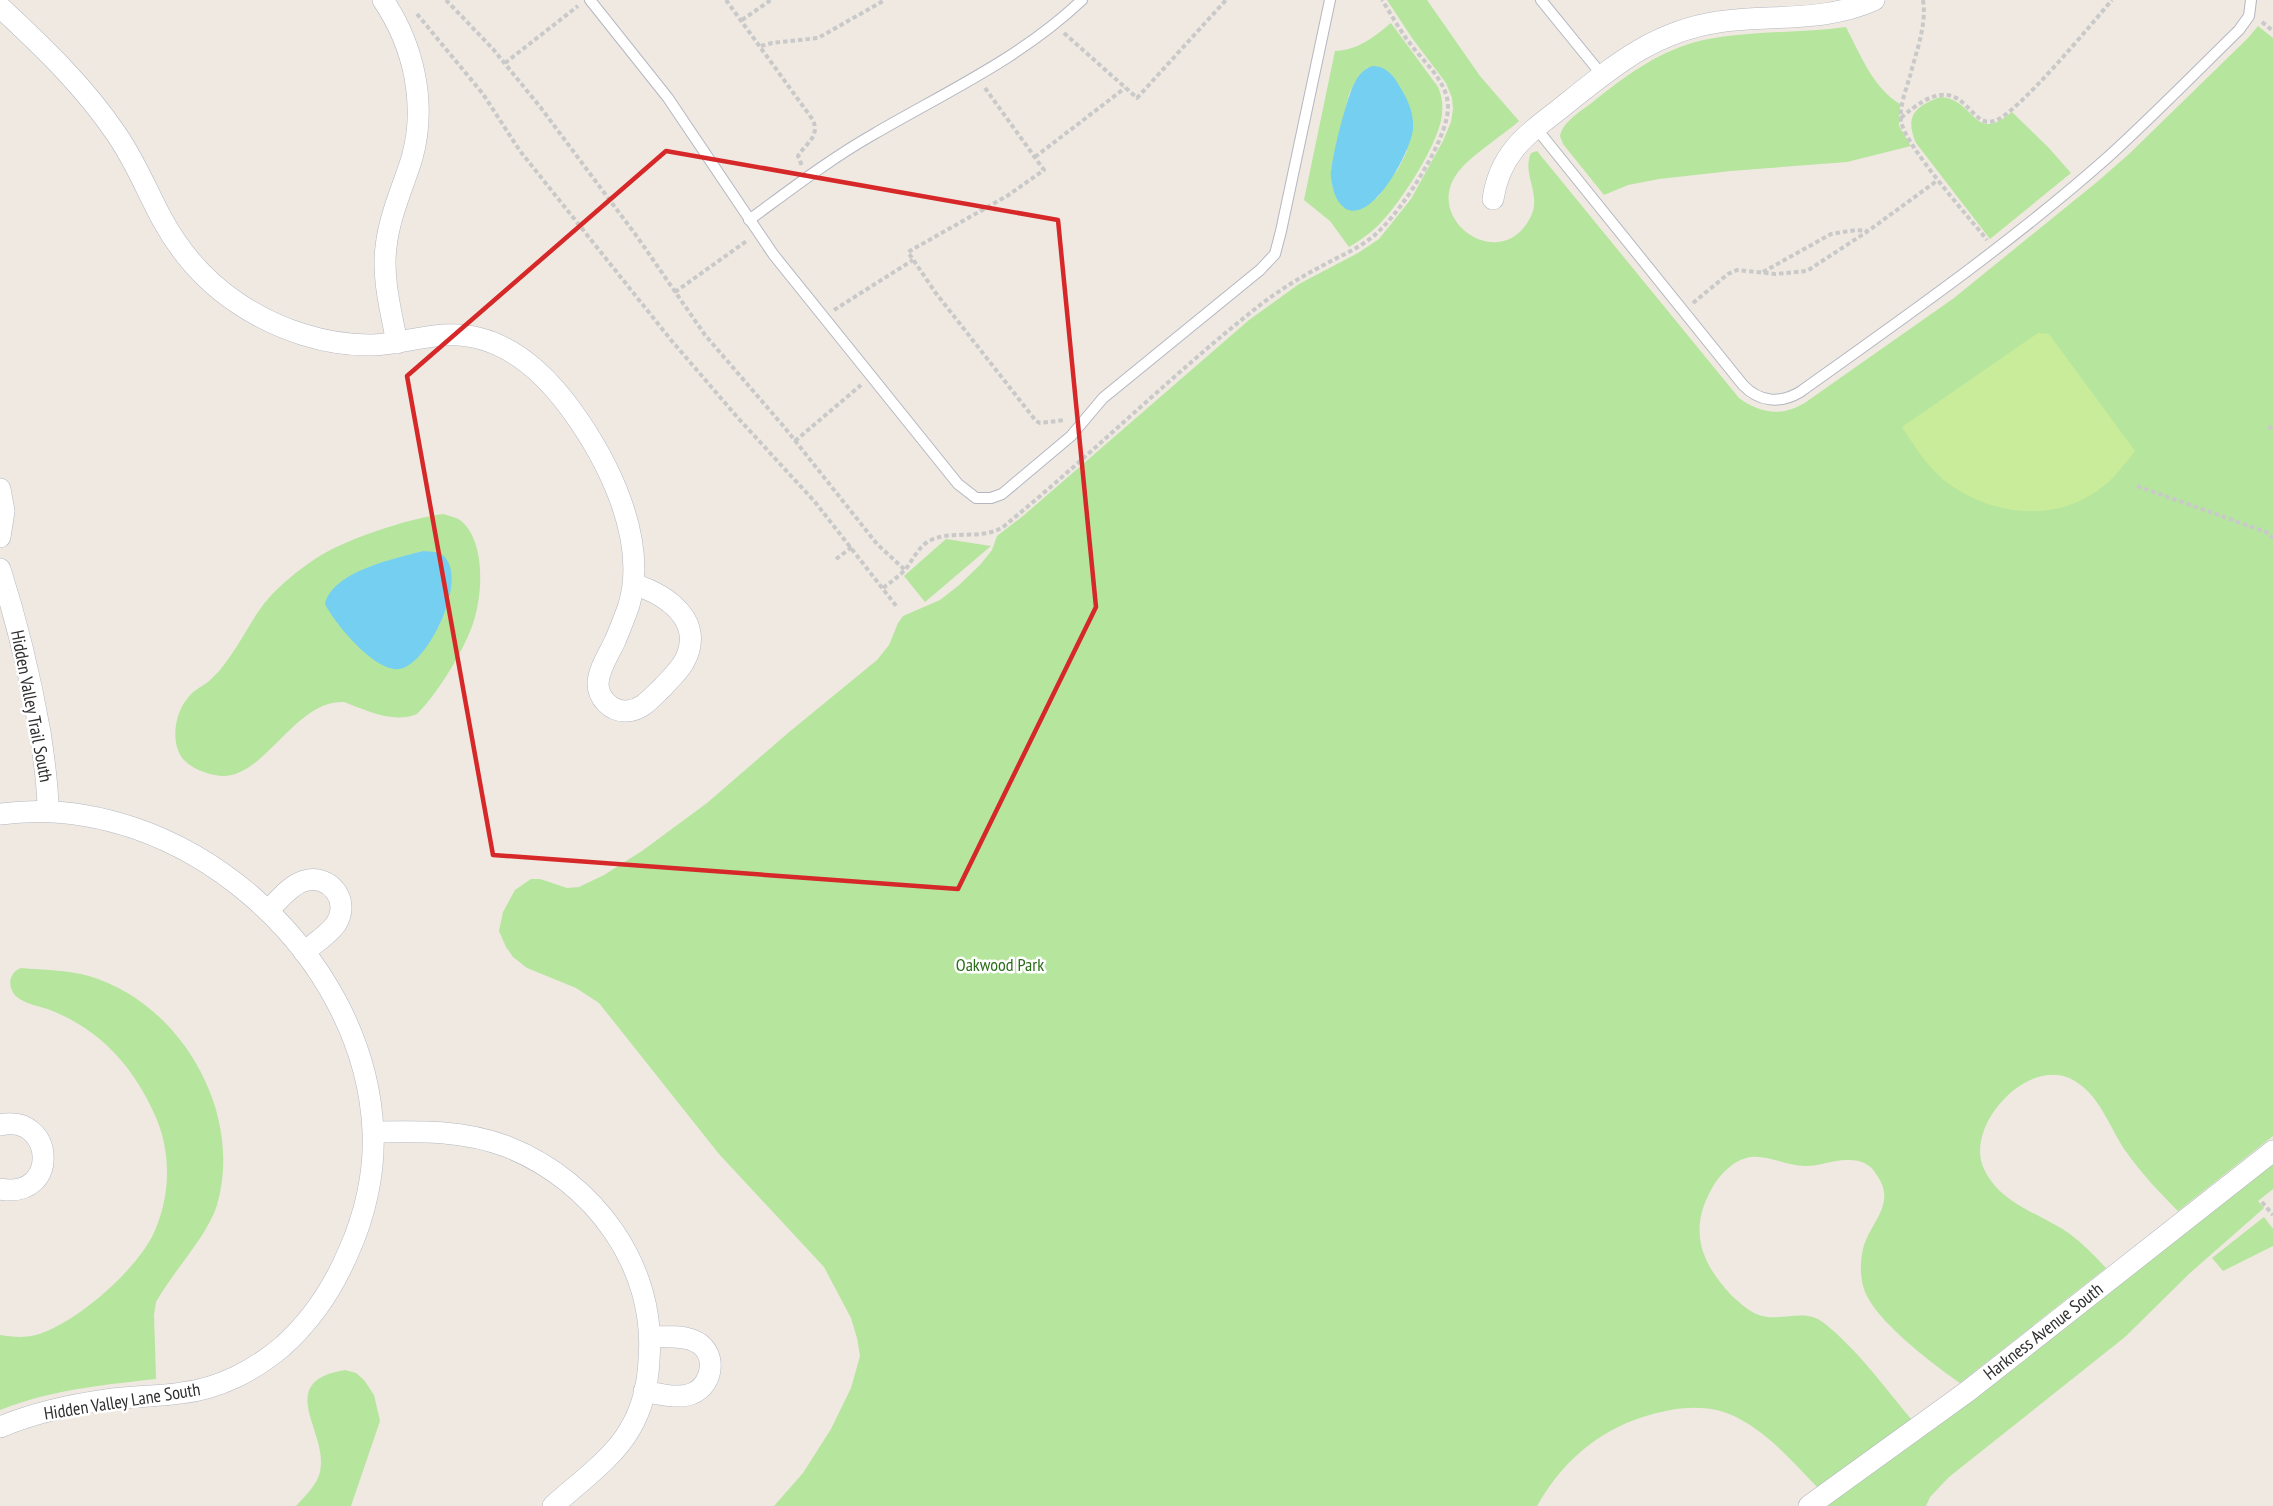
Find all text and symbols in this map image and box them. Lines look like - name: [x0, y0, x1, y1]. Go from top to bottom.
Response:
- street label: Hidden Valley Trail South: [6, 628, 58, 784]
- park label: Oakwood Park: [956, 953, 1044, 976]
- street label: Harkness Avenue South: [1979, 1277, 2107, 1385]
- street label: Hidden Valley Lane South: [42, 1377, 202, 1425]

